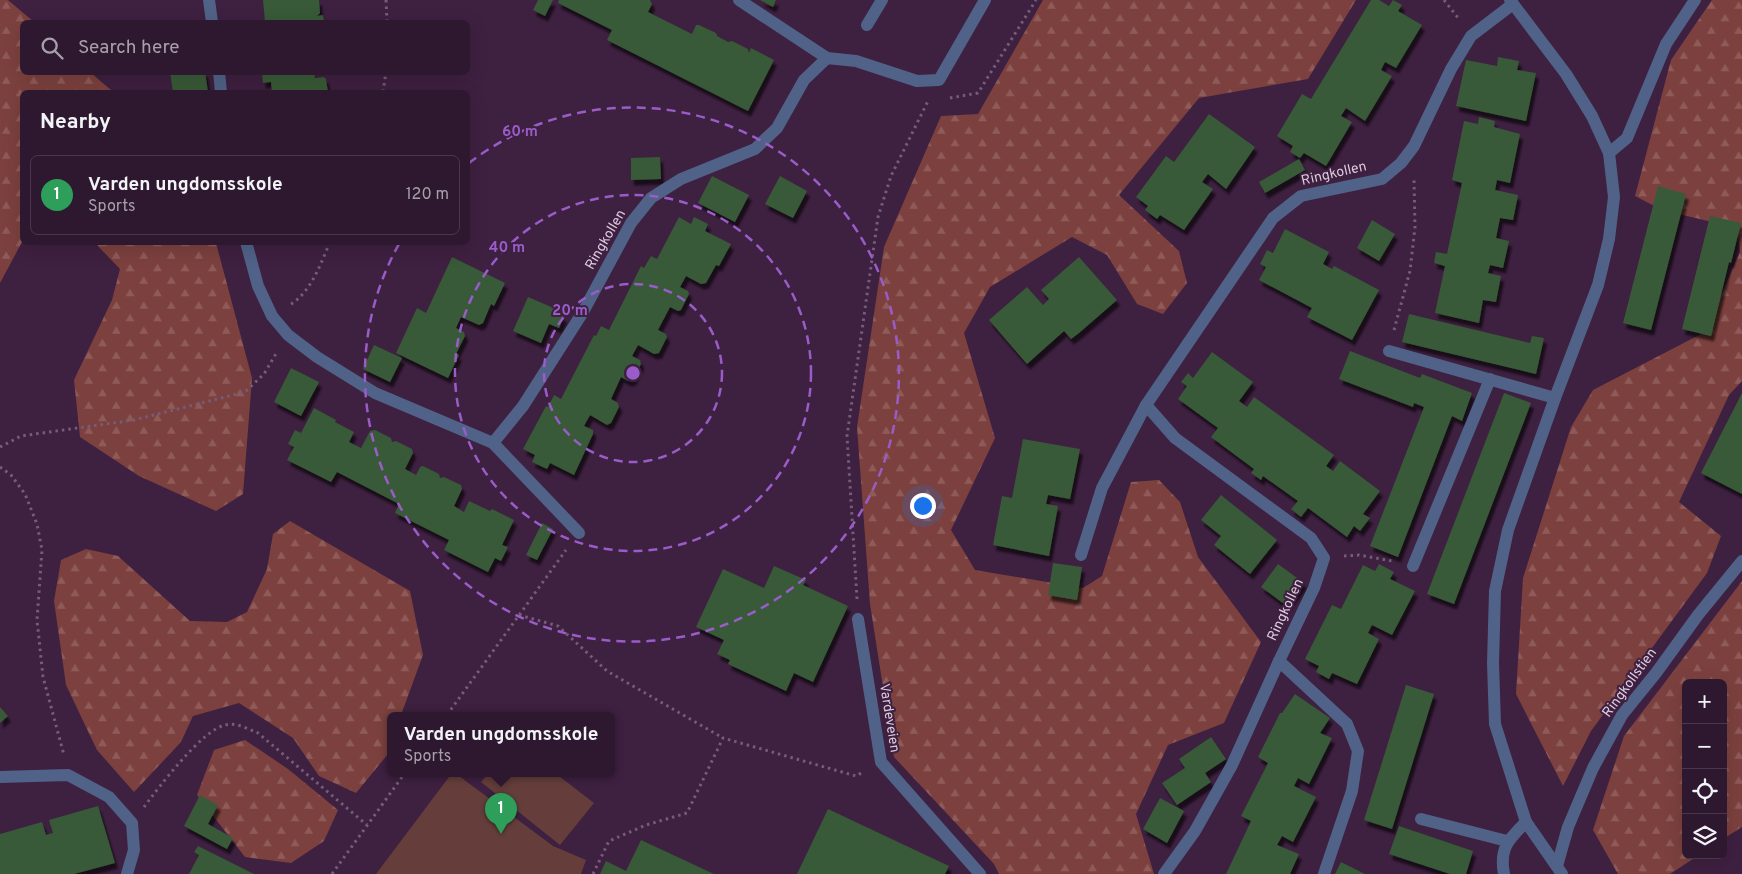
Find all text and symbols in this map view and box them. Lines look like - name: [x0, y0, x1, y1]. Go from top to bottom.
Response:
- search box: [20, 20, 470, 75]
- icon: search: [38, 34, 66, 62]
- text: Search here: [78, 36, 180, 60]
- text: Nearby: [40, 109, 111, 136]
- text: 60 m: [502, 123, 538, 142]
- street label: Ringkollen: [1300, 158, 1368, 190]
- text: Varden ungdomsskole: [88, 173, 283, 197]
- text: 1: [54, 185, 60, 205]
- text: 120 m: [406, 185, 449, 205]
- text: Sports: [88, 197, 136, 217]
- street label: Ringkollen: [582, 207, 630, 273]
- text: 40 m: [489, 239, 525, 258]
- text: 20 m: [552, 302, 588, 321]
- centre of rings: [624, 364, 642, 382]
- your location: [910, 493, 936, 519]
- street label: Ringkollen: [1264, 576, 1308, 644]
- street label: Ringkollstien: [1599, 645, 1661, 721]
- map controls: [1682, 679, 1727, 859]
- button: +: [1682, 679, 1727, 724]
- street label: Vardeveien: [875, 682, 903, 754]
- popup: [387, 712, 615, 777]
- text: Varden ungdomsskole: [404, 723, 598, 747]
- button: −: [1682, 724, 1727, 769]
- text: Sports: [404, 747, 451, 767]
- button: locate: [1682, 769, 1727, 814]
- pin: 1: [485, 793, 517, 834]
- button: layers: [1682, 814, 1727, 859]

